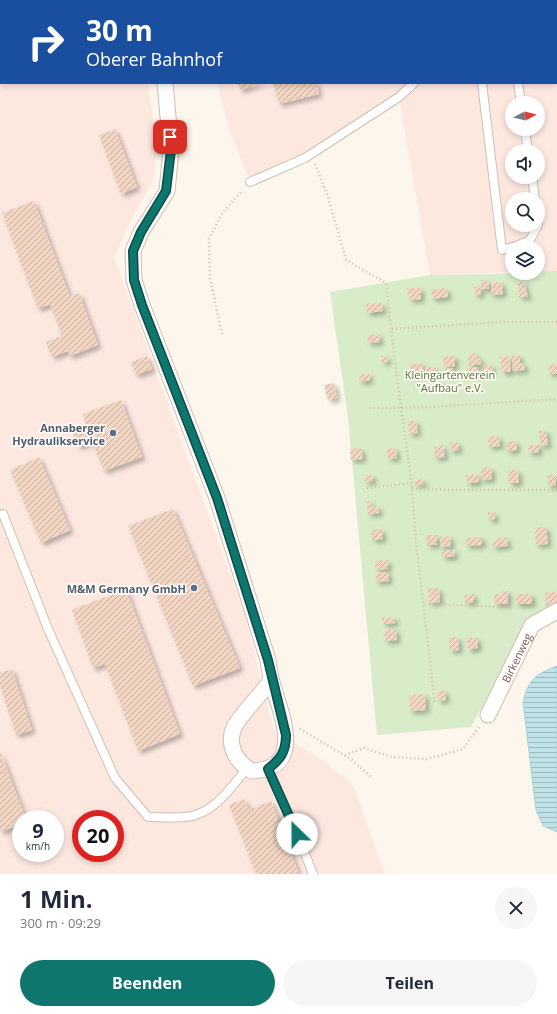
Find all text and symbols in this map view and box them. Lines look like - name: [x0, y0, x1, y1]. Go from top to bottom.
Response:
- text: 30 m: [86, 11, 153, 49]
- icon: right: [20, 16, 72, 68]
- text: Oberer Bahnhof: [86, 47, 222, 71]
- north arrow: [505, 96, 545, 136]
- map controls: [505, 96, 545, 280]
- pin: [153, 120, 187, 154]
- icon: arrive: [159, 126, 181, 148]
- button: sound: [505, 144, 545, 184]
- button: search: [505, 192, 545, 232]
- button: layers: [505, 240, 545, 280]
- park label: Kleingartenverein "Aufbau" e.V.: [405, 367, 495, 395]
- place label: Annaberger Hydraulikservice: [12, 420, 105, 448]
- marker: Annaberger Hydraulikservice: [108, 428, 118, 438]
- place label: M&M Germany GmbH: [67, 581, 186, 596]
- marker: M&M Germany GmbH: [189, 583, 199, 593]
- street label: Birkenweg: [498, 630, 535, 685]
- speed limit sign: 20: [72, 810, 124, 862]
- position arrow: [276, 813, 318, 855]
- text: 9: [32, 817, 44, 844]
- text: km/h: [26, 839, 50, 853]
- text: 1 Min.: [20, 882, 93, 915]
- button: close: [495, 887, 537, 929]
- text: 300 m · 09:29: [20, 914, 101, 932]
- button: Beenden: [20, 960, 275, 1006]
- button: Teilen: [283, 960, 537, 1006]

